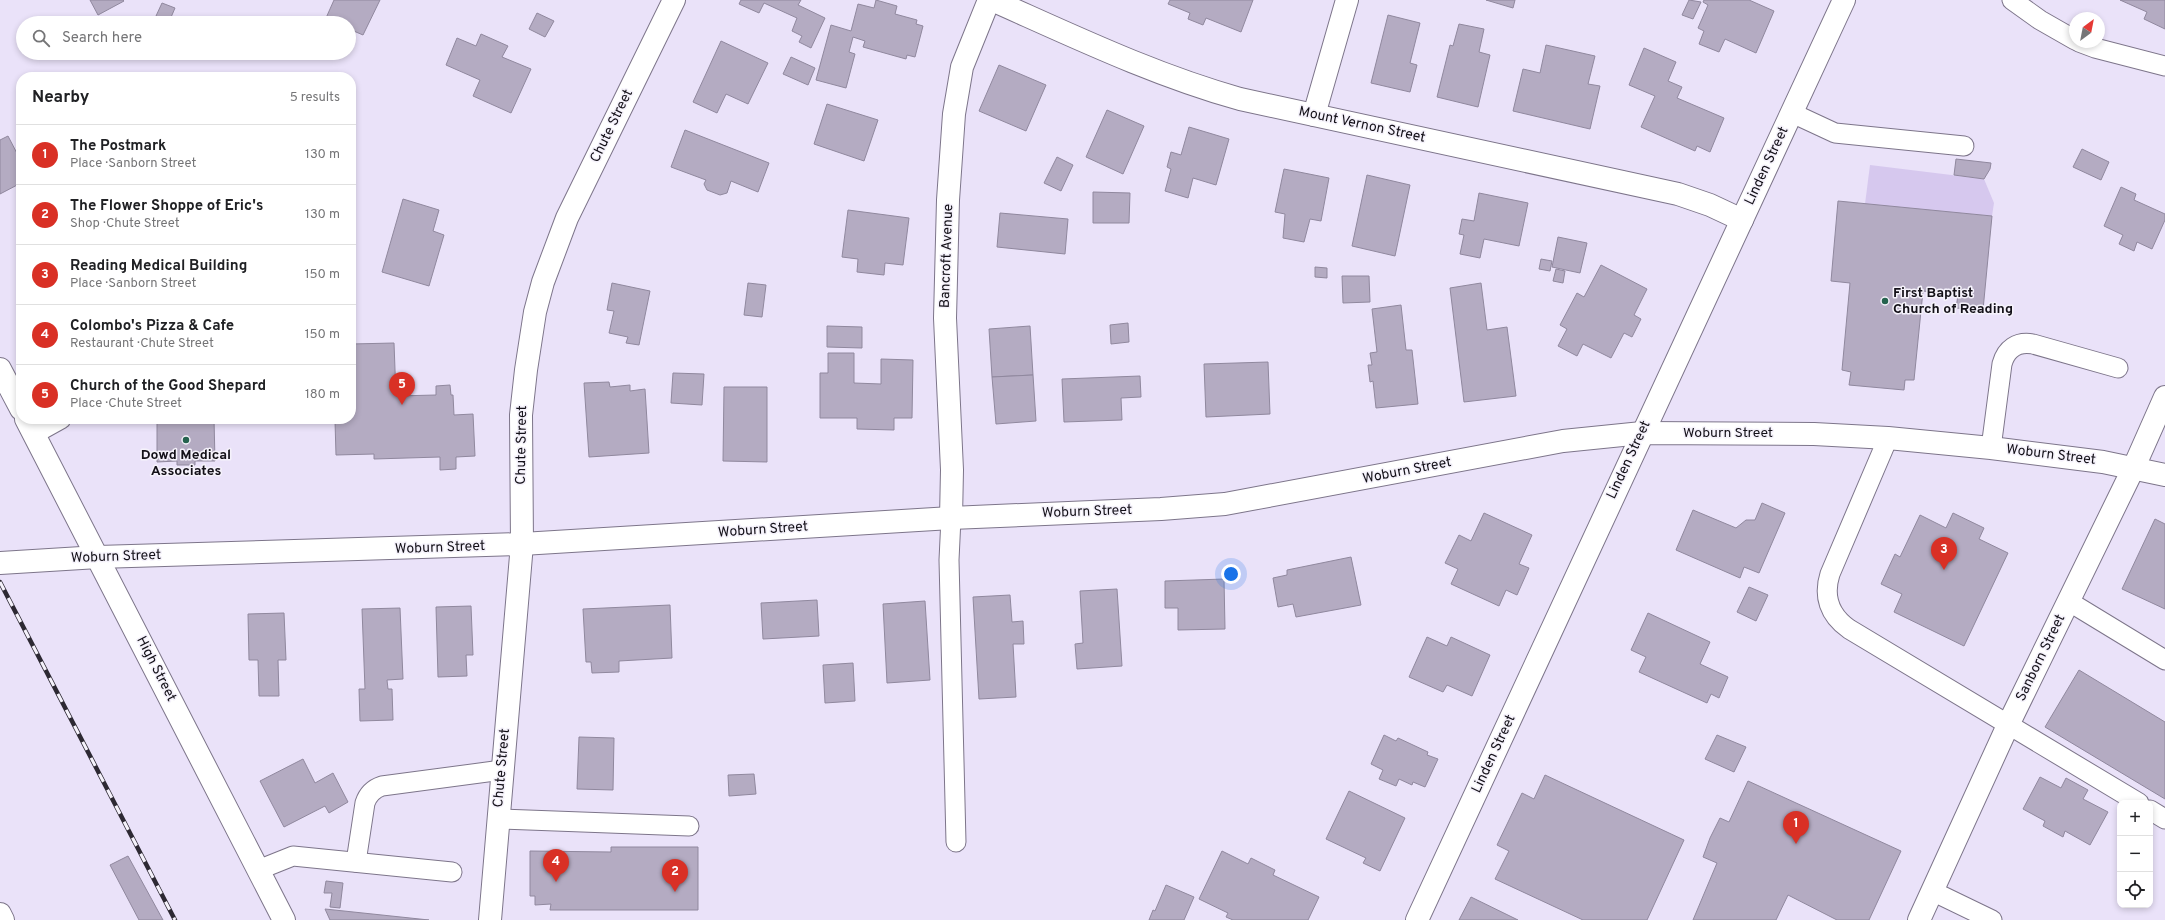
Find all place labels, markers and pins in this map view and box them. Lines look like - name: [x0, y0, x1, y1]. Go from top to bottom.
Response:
- place label: First Baptist Church of Reading: [1893, 285, 2013, 318]
- marker: First Baptist Church of Reading: [1880, 296, 1890, 306]
- pin: 5: [389, 372, 415, 405]
- marker: Dowd Medical Associates: [181, 435, 191, 445]
- place label: Dowd Medical Associates: [141, 447, 231, 480]
- pin: 3: [1931, 537, 1957, 570]
- pin: 1: [1783, 811, 1809, 844]
- pin: 4: [543, 849, 569, 882]
- pin: 2: [662, 859, 688, 892]

